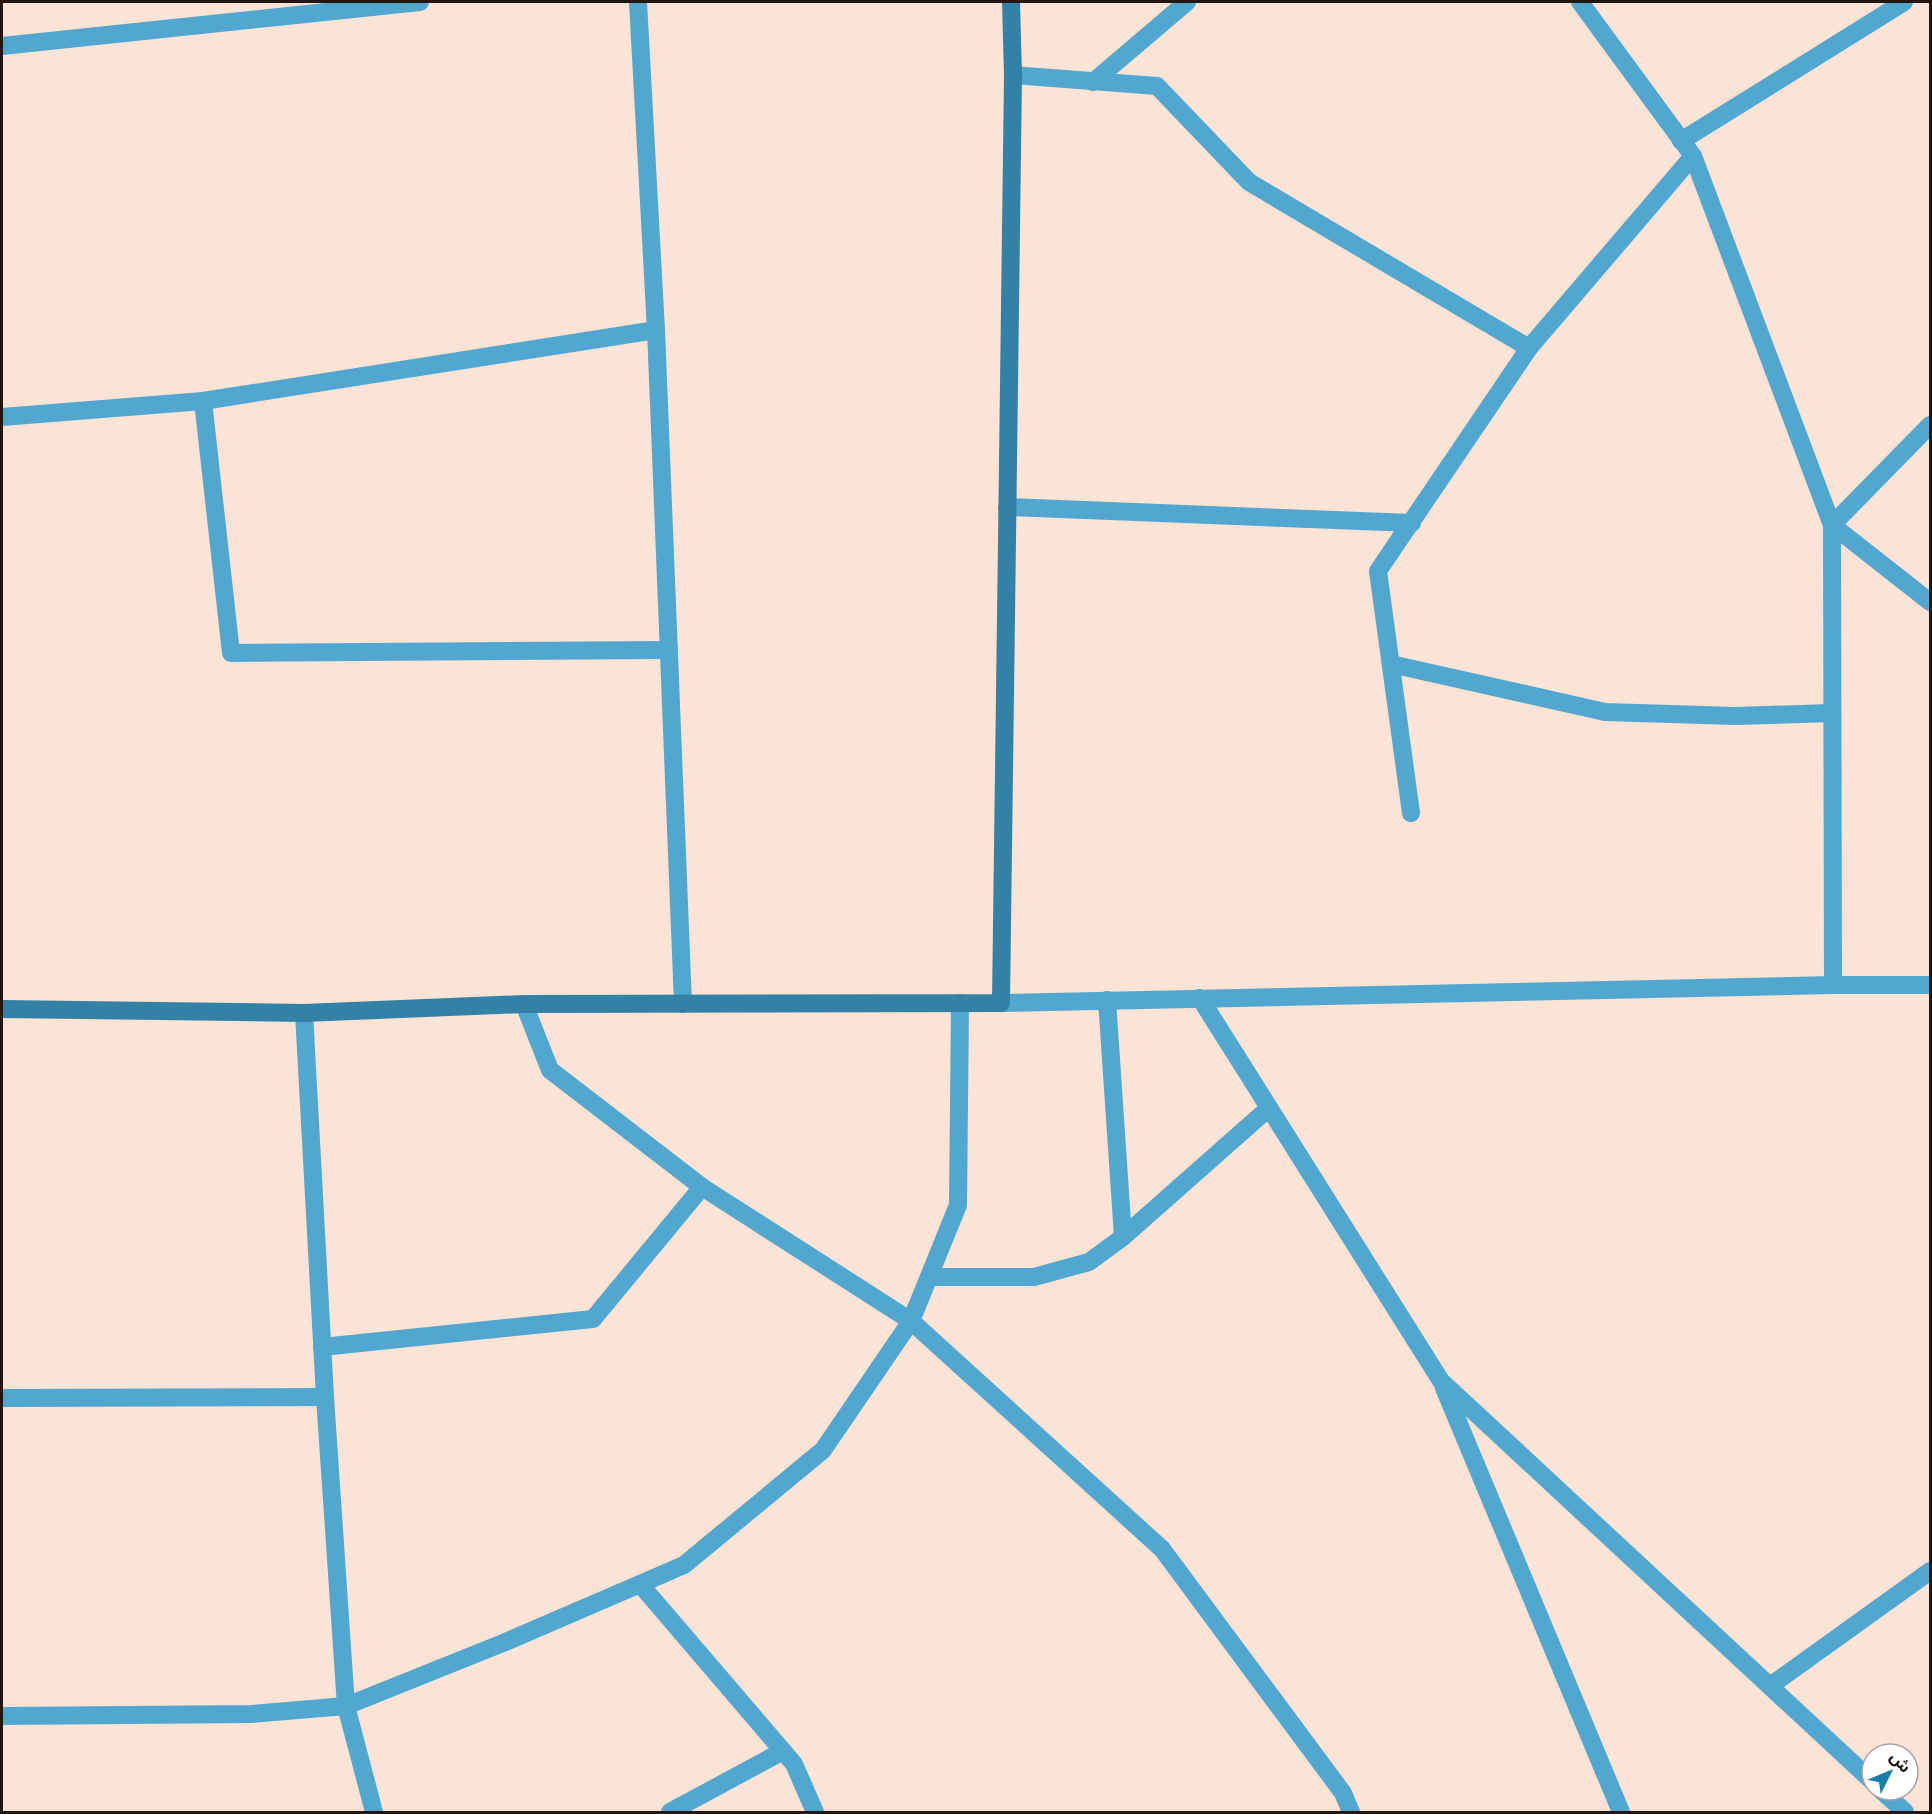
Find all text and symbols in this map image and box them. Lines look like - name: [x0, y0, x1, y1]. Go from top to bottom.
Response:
- north arrow: [1860, 1742, 1920, 1802]
- text: ش: [1886, 1747, 1916, 1777]

